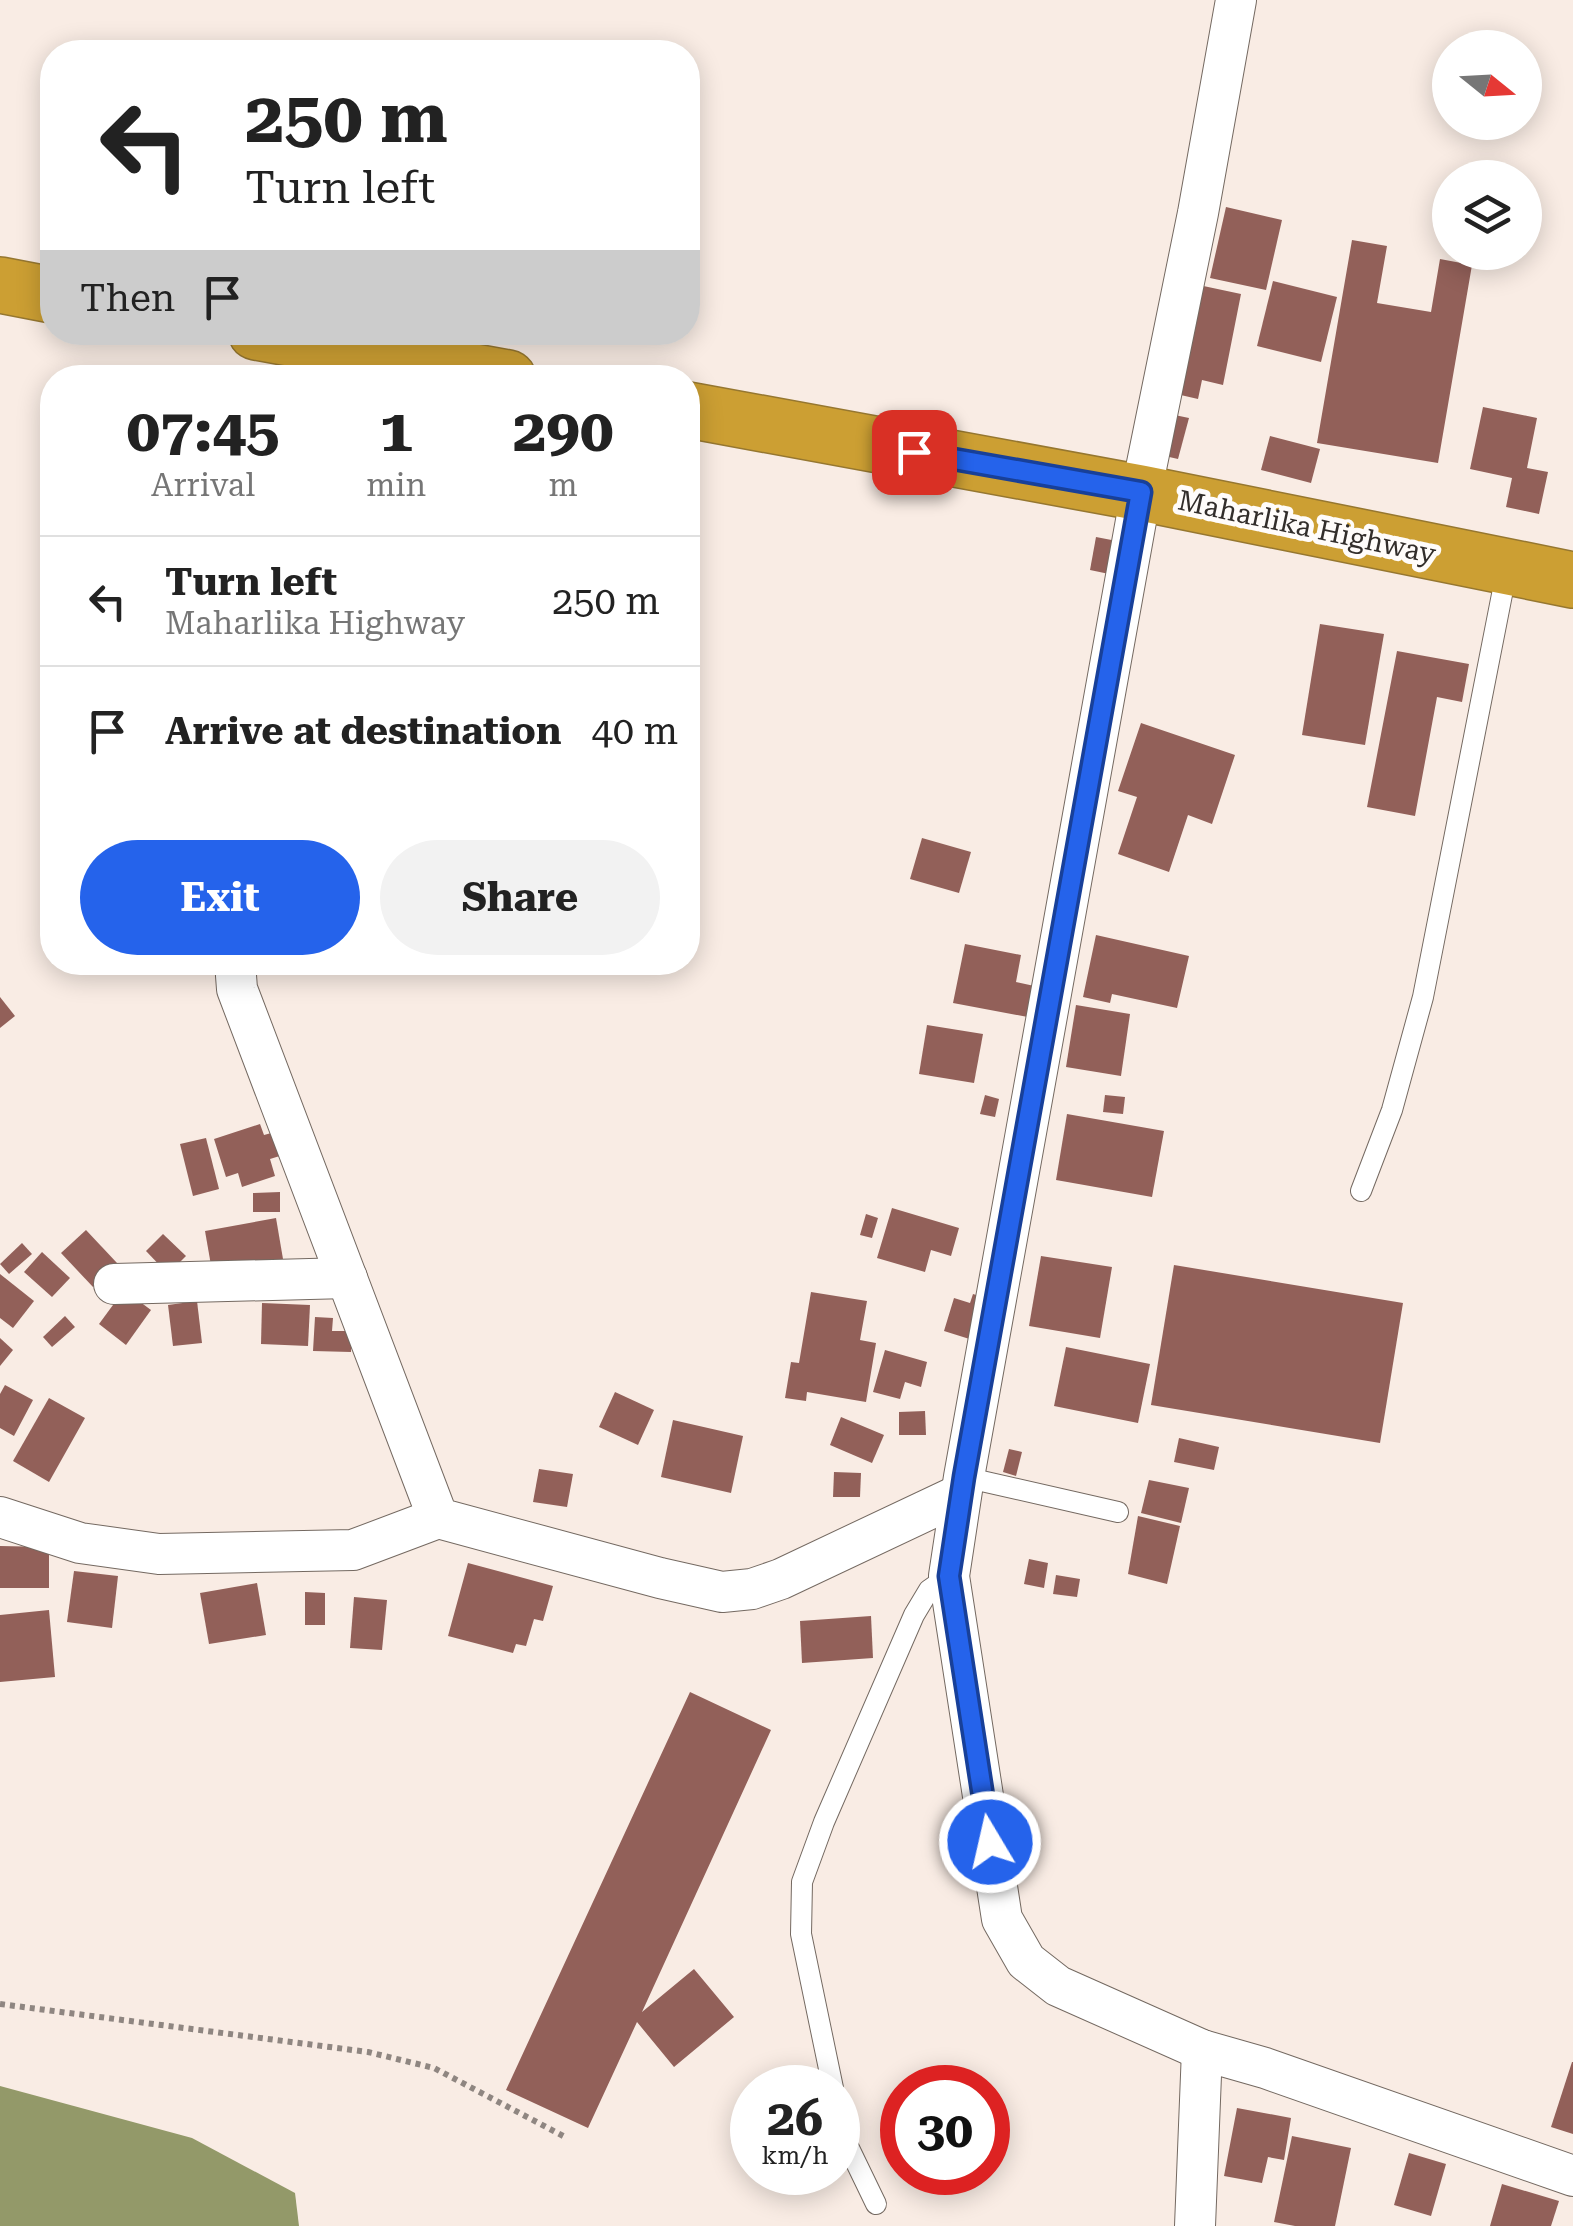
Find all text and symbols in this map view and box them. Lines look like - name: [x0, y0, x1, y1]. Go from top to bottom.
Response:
- north arrow: [1432, 30, 1542, 140]
- map controls: [1432, 30, 1542, 270]
- text: 250 m: [245, 77, 448, 159]
- icon: left: [80, 80, 210, 210]
- button: layers: [1432, 160, 1542, 270]
- text: Turn left: [245, 161, 435, 214]
- icon: arrive: [195, 270, 250, 325]
- text: Then: [80, 276, 175, 320]
- text: 07:45: [126, 395, 280, 466]
- text: 1: [379, 395, 413, 466]
- text: 290: [513, 395, 614, 466]
- pin: [872, 410, 957, 495]
- icon: arrive: [887, 425, 942, 480]
- text: Arrival: [151, 466, 255, 504]
- text: min: [366, 466, 426, 504]
- text: m: [549, 466, 578, 504]
- street label: Maharlika Highway: [1175, 484, 1439, 571]
- text: Turn left: [165, 560, 337, 604]
- icon: left: [80, 574, 135, 629]
- text: 250 m: [552, 579, 660, 623]
- text: Maharlika Highway: [165, 604, 465, 642]
- icon: arrive: [80, 704, 135, 759]
- text: Arrive at destination: [165, 709, 561, 753]
- text: 40 m: [591, 709, 678, 753]
- button: Exit: [80, 840, 360, 955]
- button: Share: [380, 840, 660, 955]
- position arrow: [938, 1790, 1042, 1894]
- speed limit sign: 30: [880, 2065, 1010, 2195]
- text: 26: [767, 2089, 823, 2147]
- text: km/h: [762, 2141, 828, 2170]

